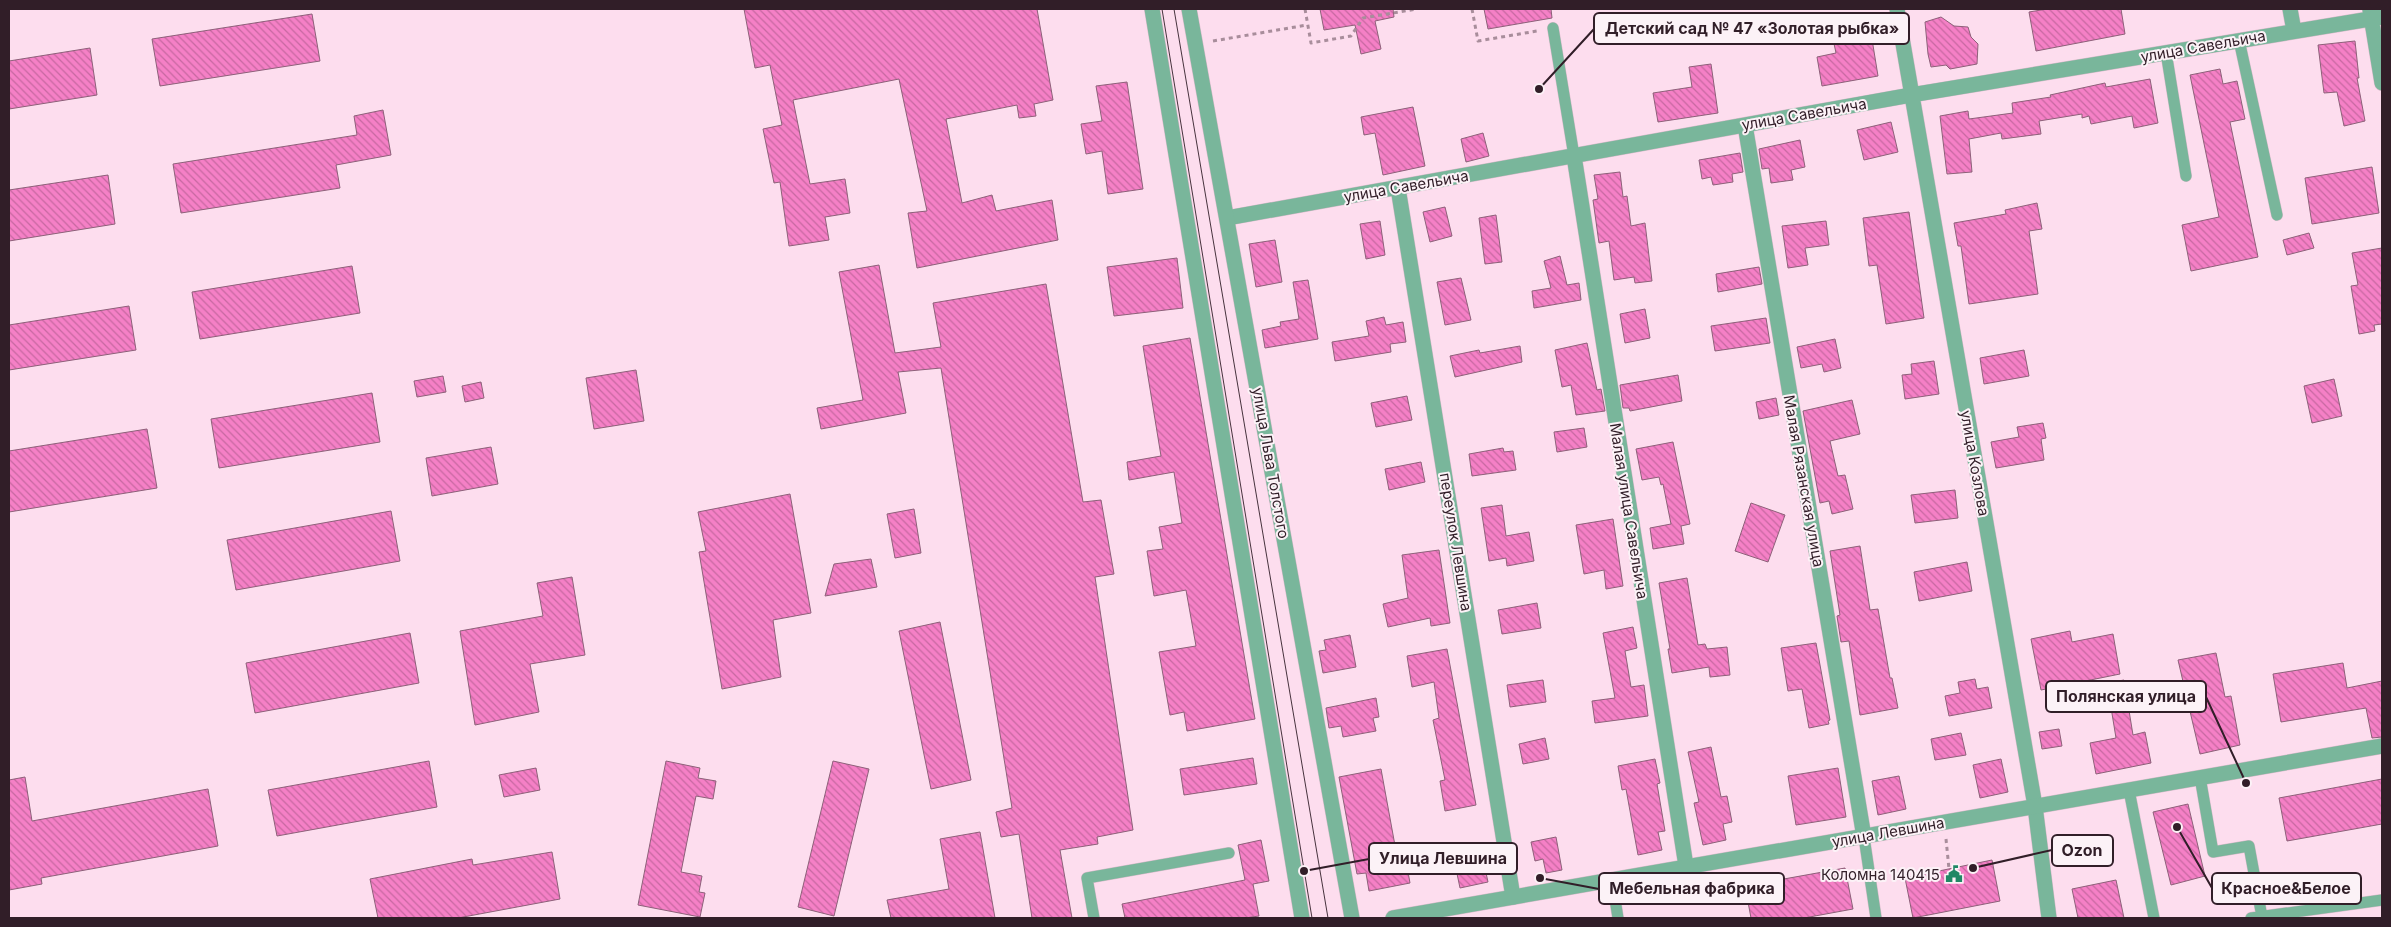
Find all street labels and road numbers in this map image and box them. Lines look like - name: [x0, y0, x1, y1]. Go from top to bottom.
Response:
- street label: улица Савельича: [2139, 26, 2267, 66]
- street label: улица Савельича: [1740, 94, 1868, 134]
- street label: улица Савельича: [1342, 166, 1470, 206]
- street label: улица Льва Толстого: [1248, 386, 1294, 540]
- street label: Малая Рязанская улица: [1779, 393, 1829, 569]
- street label: улица Козлова: [1956, 409, 1994, 517]
- street label: Малая улица Савельича: [1606, 422, 1652, 600]
- street label: переулок Левшина: [1436, 471, 1476, 613]
- street label: улица Левшина: [1830, 813, 1946, 851]

